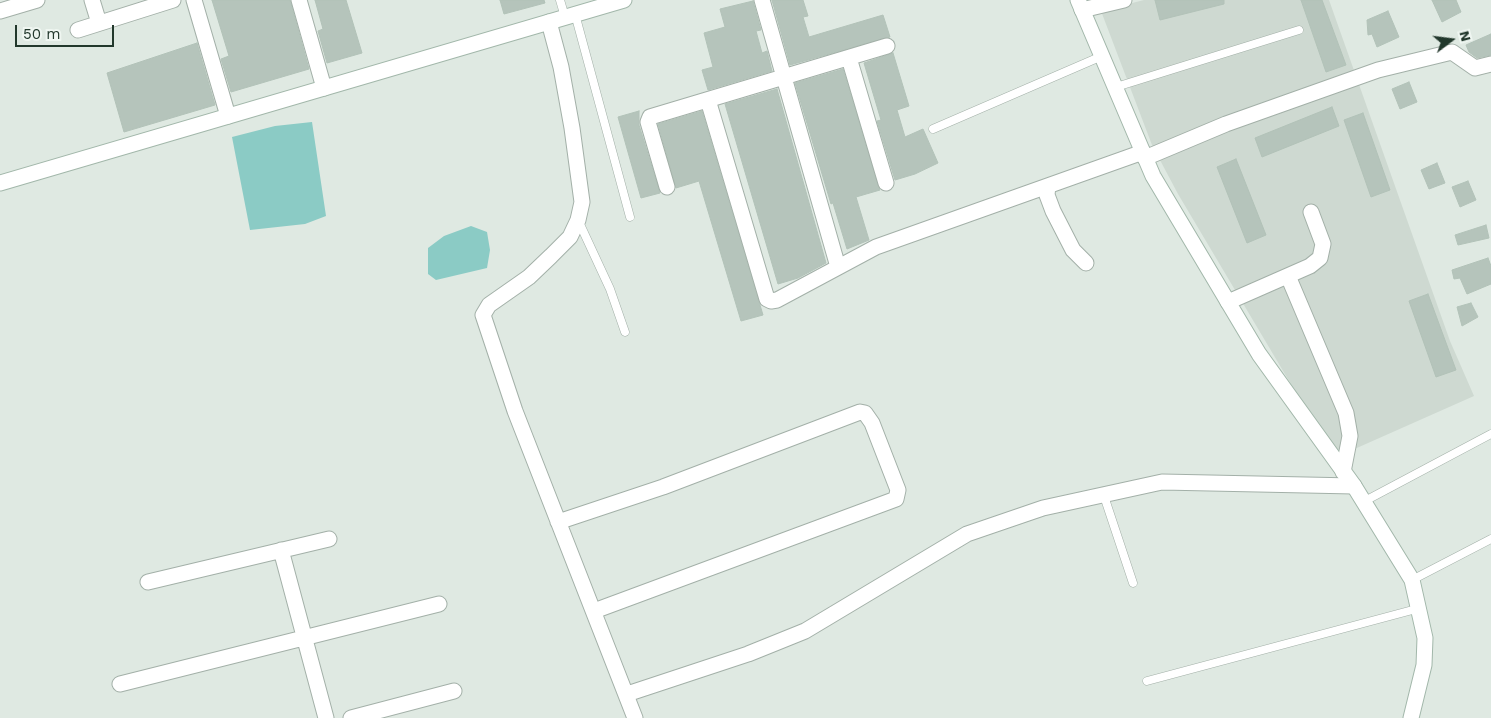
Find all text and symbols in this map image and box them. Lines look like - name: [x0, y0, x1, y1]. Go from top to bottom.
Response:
- scale bar: [18, 15, 116, 47]
- north arrow: [1426, 15, 1476, 65]
- text: 50 m: [23, 25, 60, 43]
- text: N: [1456, 29, 1475, 43]

